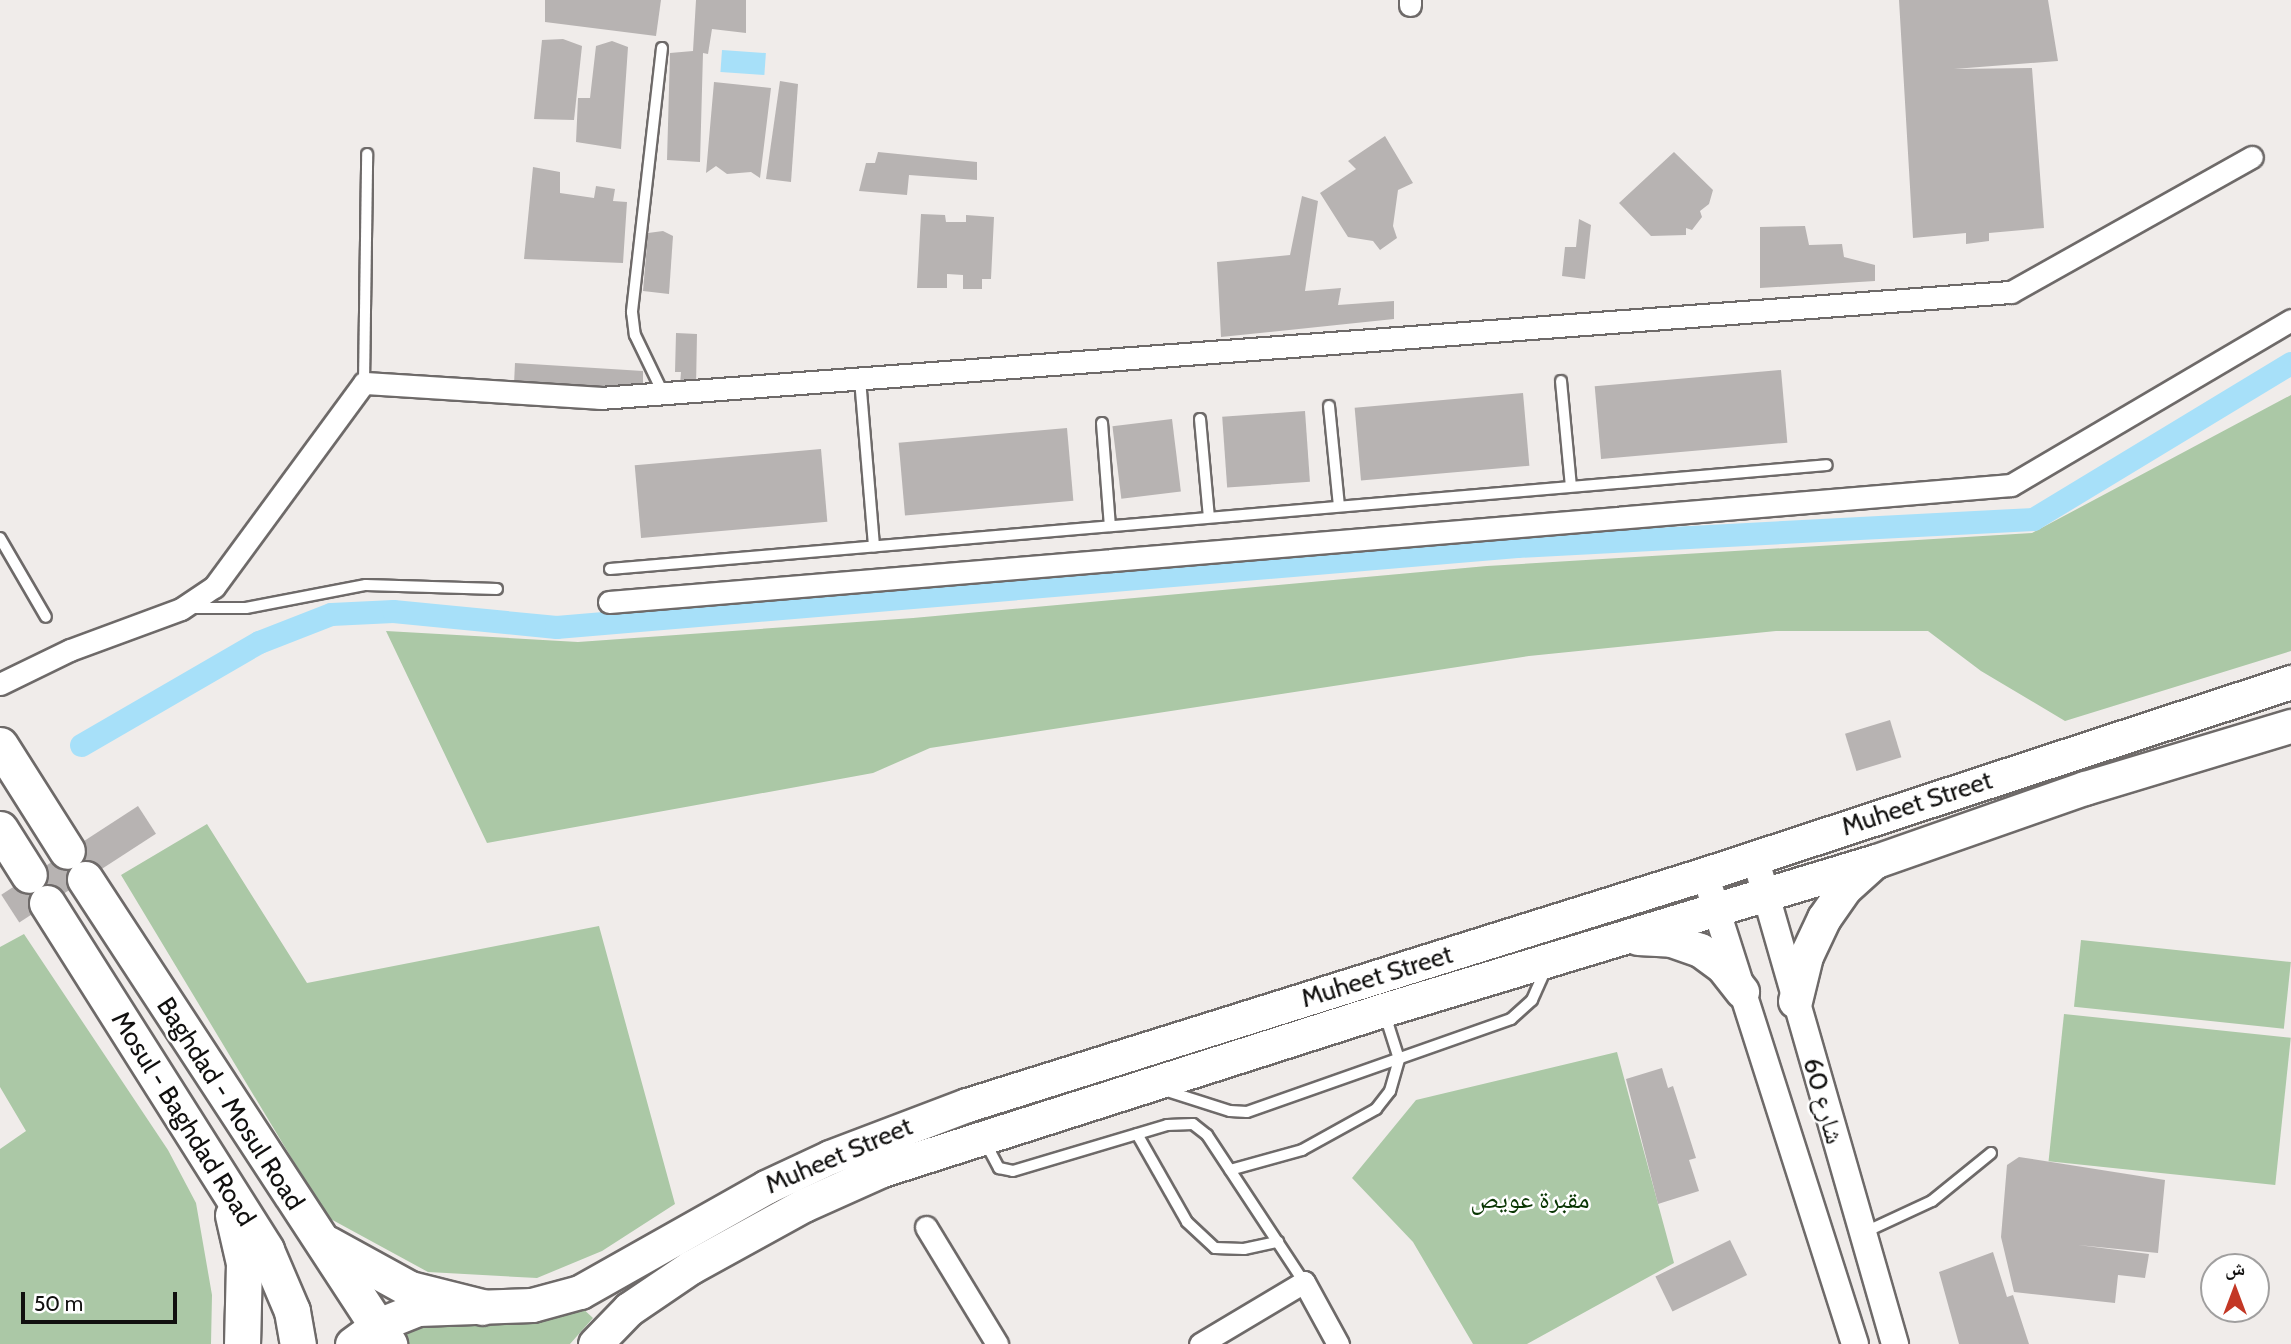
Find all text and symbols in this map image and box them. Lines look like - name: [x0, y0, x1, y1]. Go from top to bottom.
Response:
- street label: Muheet Street: [1838, 765, 1996, 843]
- street label: Muheet Street: [1298, 939, 1456, 1015]
- street label: Baghdad - Mosul Road: [150, 992, 310, 1216]
- street label: Mosul - Baghdad Road: [104, 1006, 262, 1232]
- street label: شارع 60: [1796, 1054, 1850, 1148]
- street label: Muheet Street: [761, 1111, 917, 1201]
- park label: مقبرة عويص: [1470, 1184, 1590, 1216]
- north arrow: [2200, 1253, 2270, 1323]
- text: ش: [2225, 1257, 2245, 1280]
- scale bar: [24, 1278, 180, 1322]
- text: 50 m: [34, 1291, 83, 1316]

